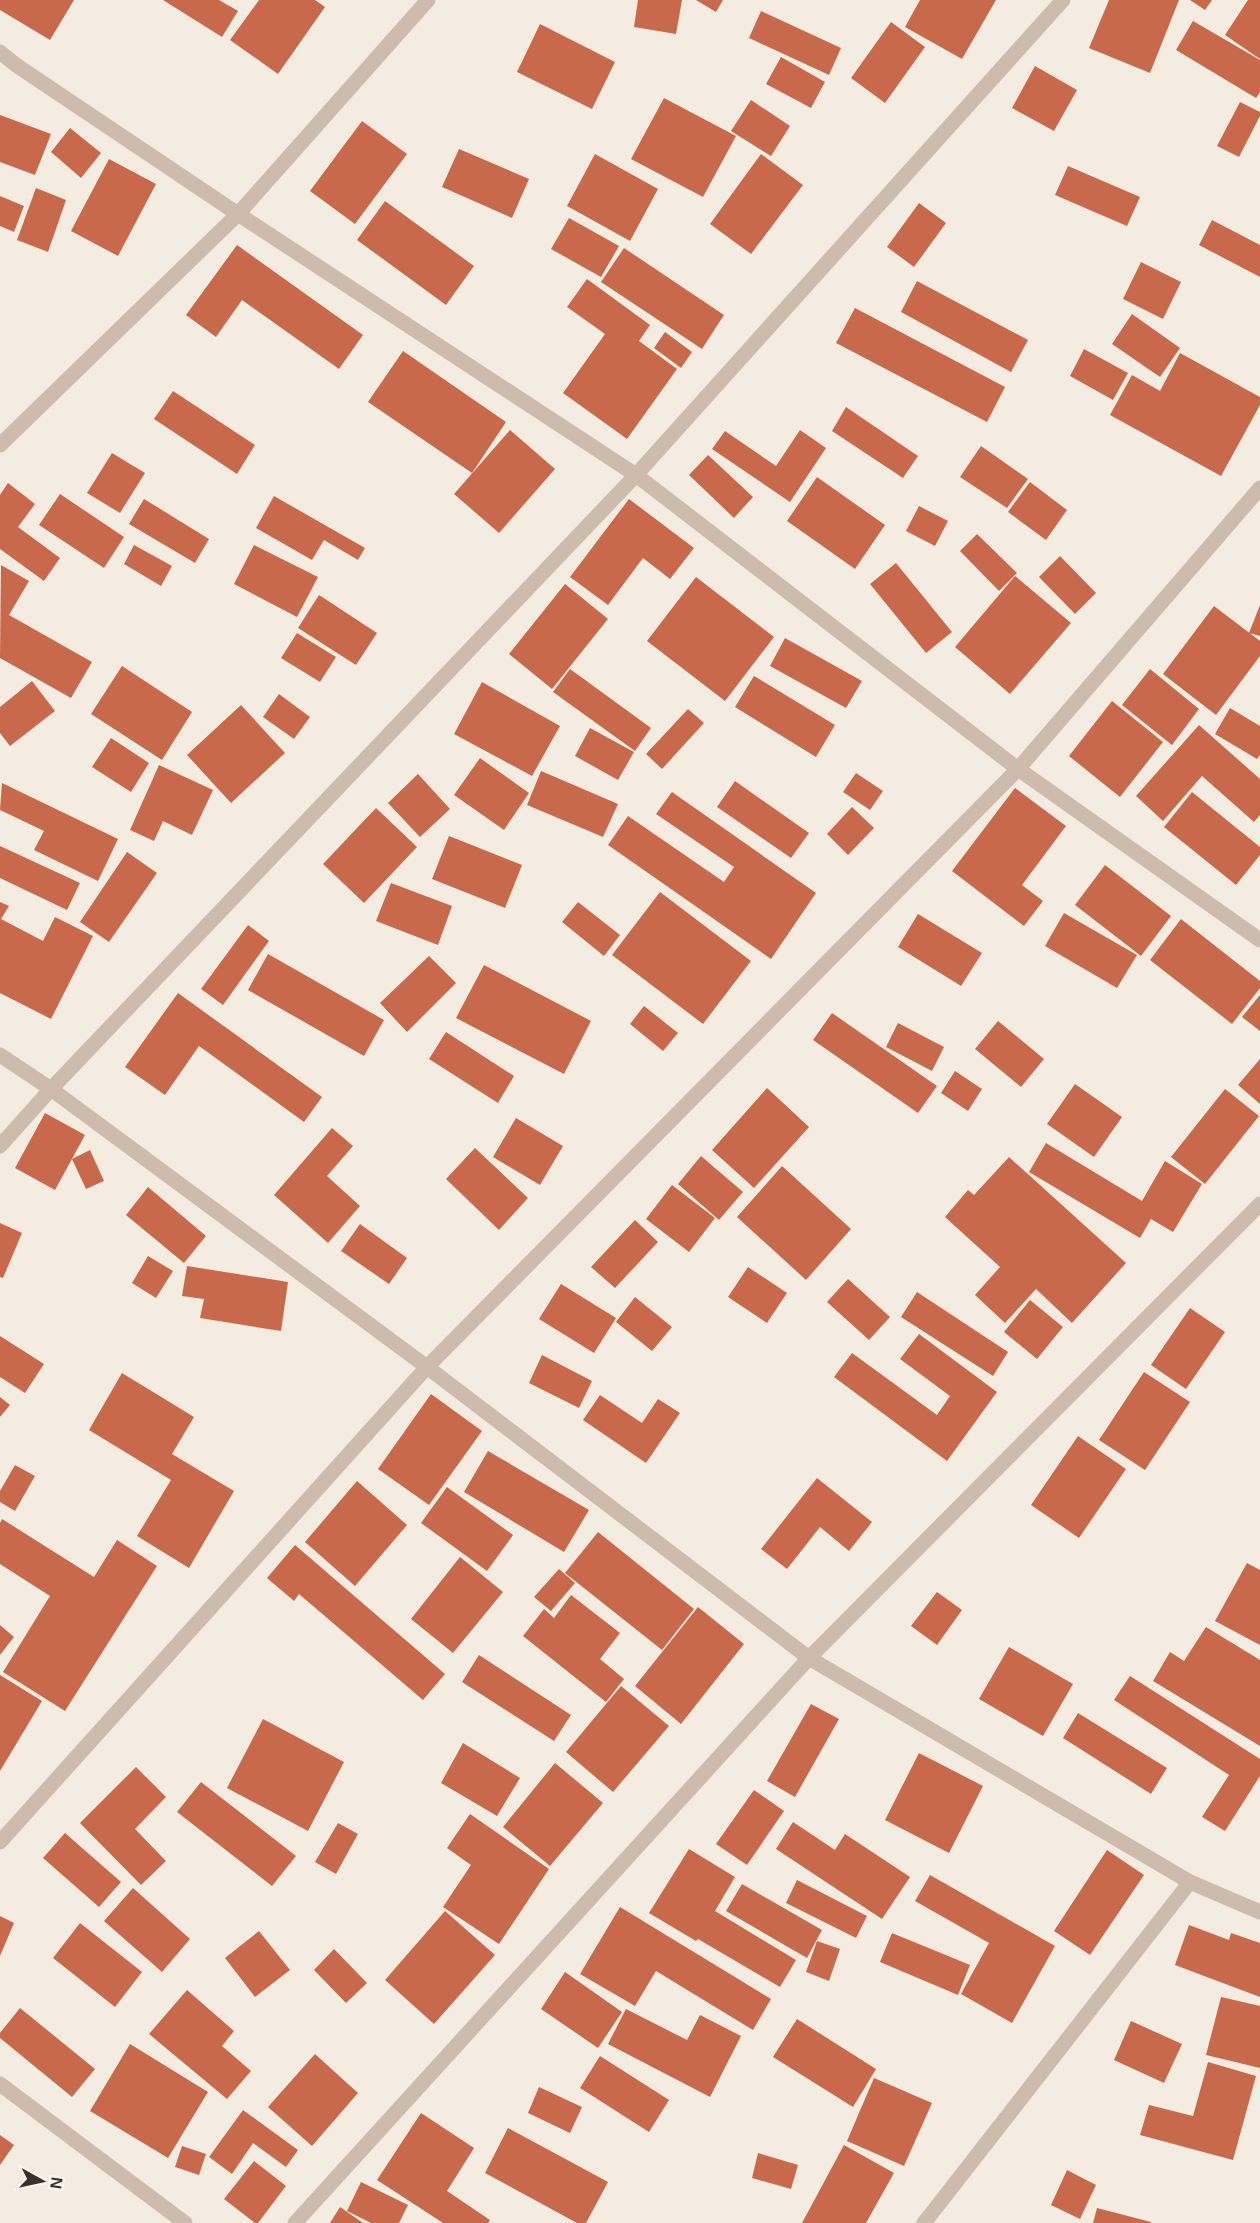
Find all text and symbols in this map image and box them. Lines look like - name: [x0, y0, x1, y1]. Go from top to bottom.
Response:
- north arrow: [12, 2151, 72, 2211]
- text: N: [47, 2176, 66, 2190]

